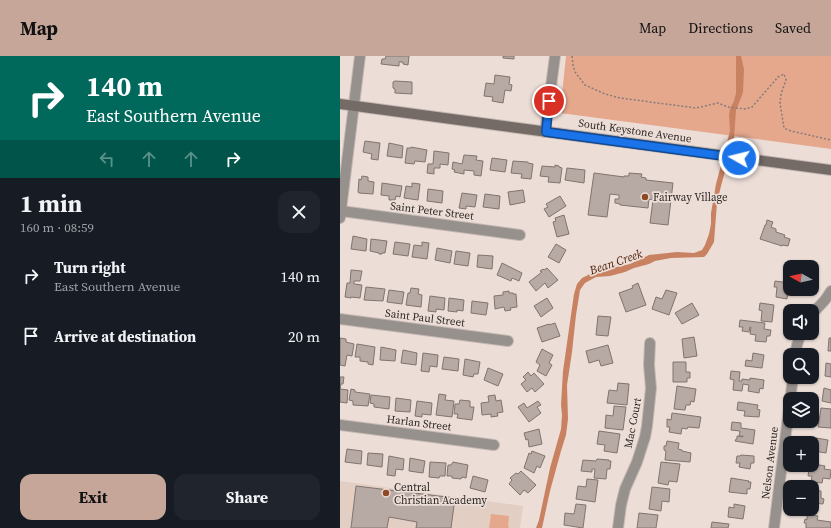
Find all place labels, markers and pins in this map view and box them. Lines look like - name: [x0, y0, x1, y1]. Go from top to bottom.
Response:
- pin: [532, 84, 566, 118]
- place label: Fairway Village: [653, 190, 728, 205]
- marker: Fairway Village: [640, 192, 650, 202]
- place label: Central Christian Academy: [394, 480, 487, 508]
- marker: Central Christian Academy: [381, 488, 391, 498]

